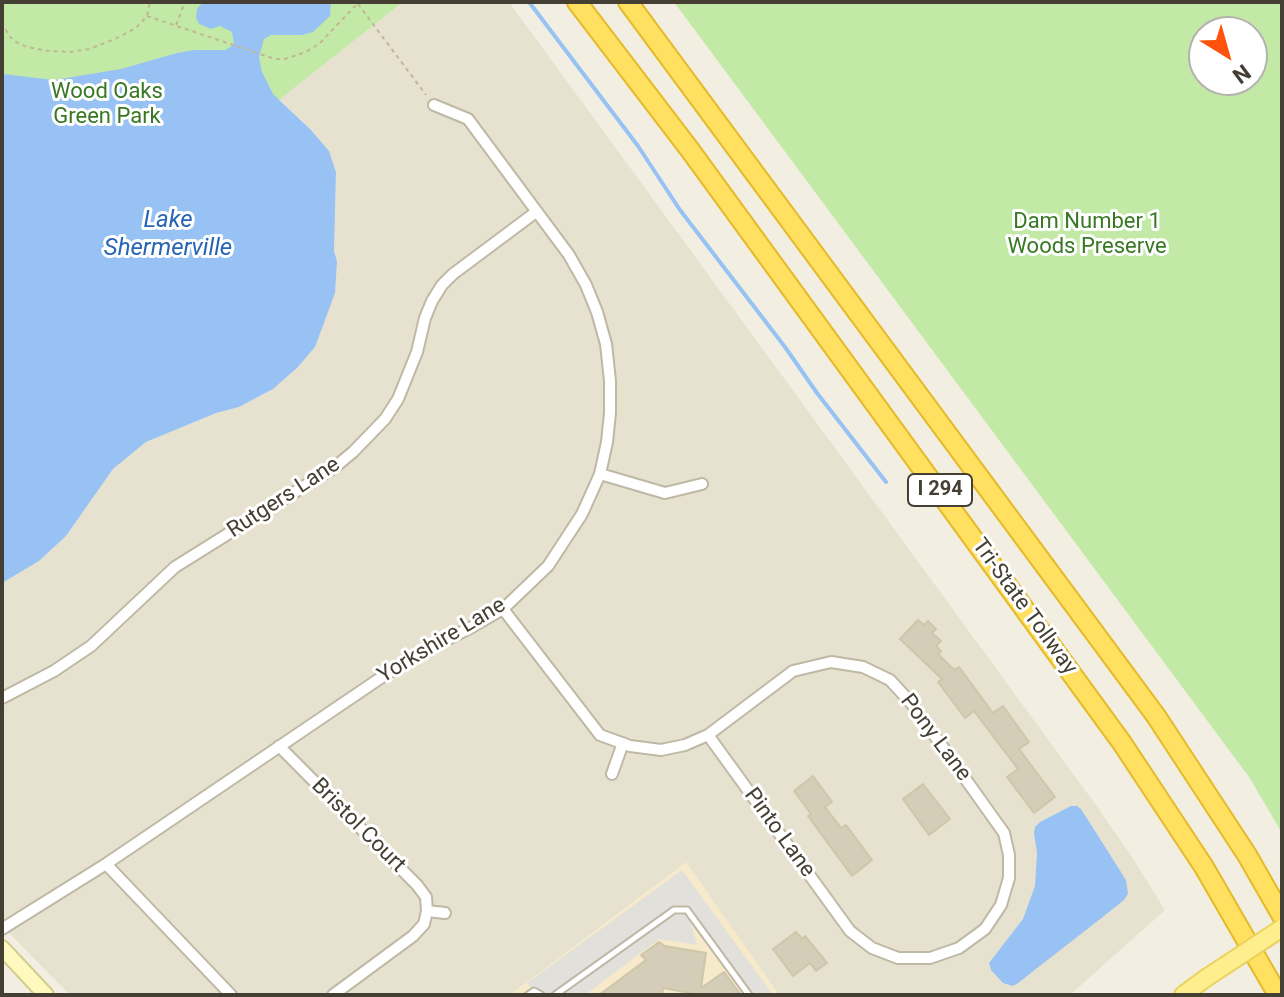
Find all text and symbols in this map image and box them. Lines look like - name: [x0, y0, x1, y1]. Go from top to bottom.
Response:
- north arrow: [1188, 16, 1268, 96]
- text: N: [1228, 59, 1255, 89]
- park label: Wood Oaks Green Park: [51, 79, 163, 130]
- water label: Lake Shermerville: [104, 207, 232, 263]
- park label: Dam Number 1 Woods Preserve: [1007, 209, 1167, 260]
- street label: Rutgers Lane: [223, 452, 345, 544]
- road number: I 294: [908, 474, 972, 506]
- street label: Tri-State Tollway: [966, 534, 1082, 680]
- street label: Yorkshire Lane: [373, 592, 511, 690]
- street label: Pony Lane: [894, 689, 976, 787]
- street label: Bristol Court: [305, 773, 411, 879]
- street label: Pinto Lane: [738, 783, 820, 883]

